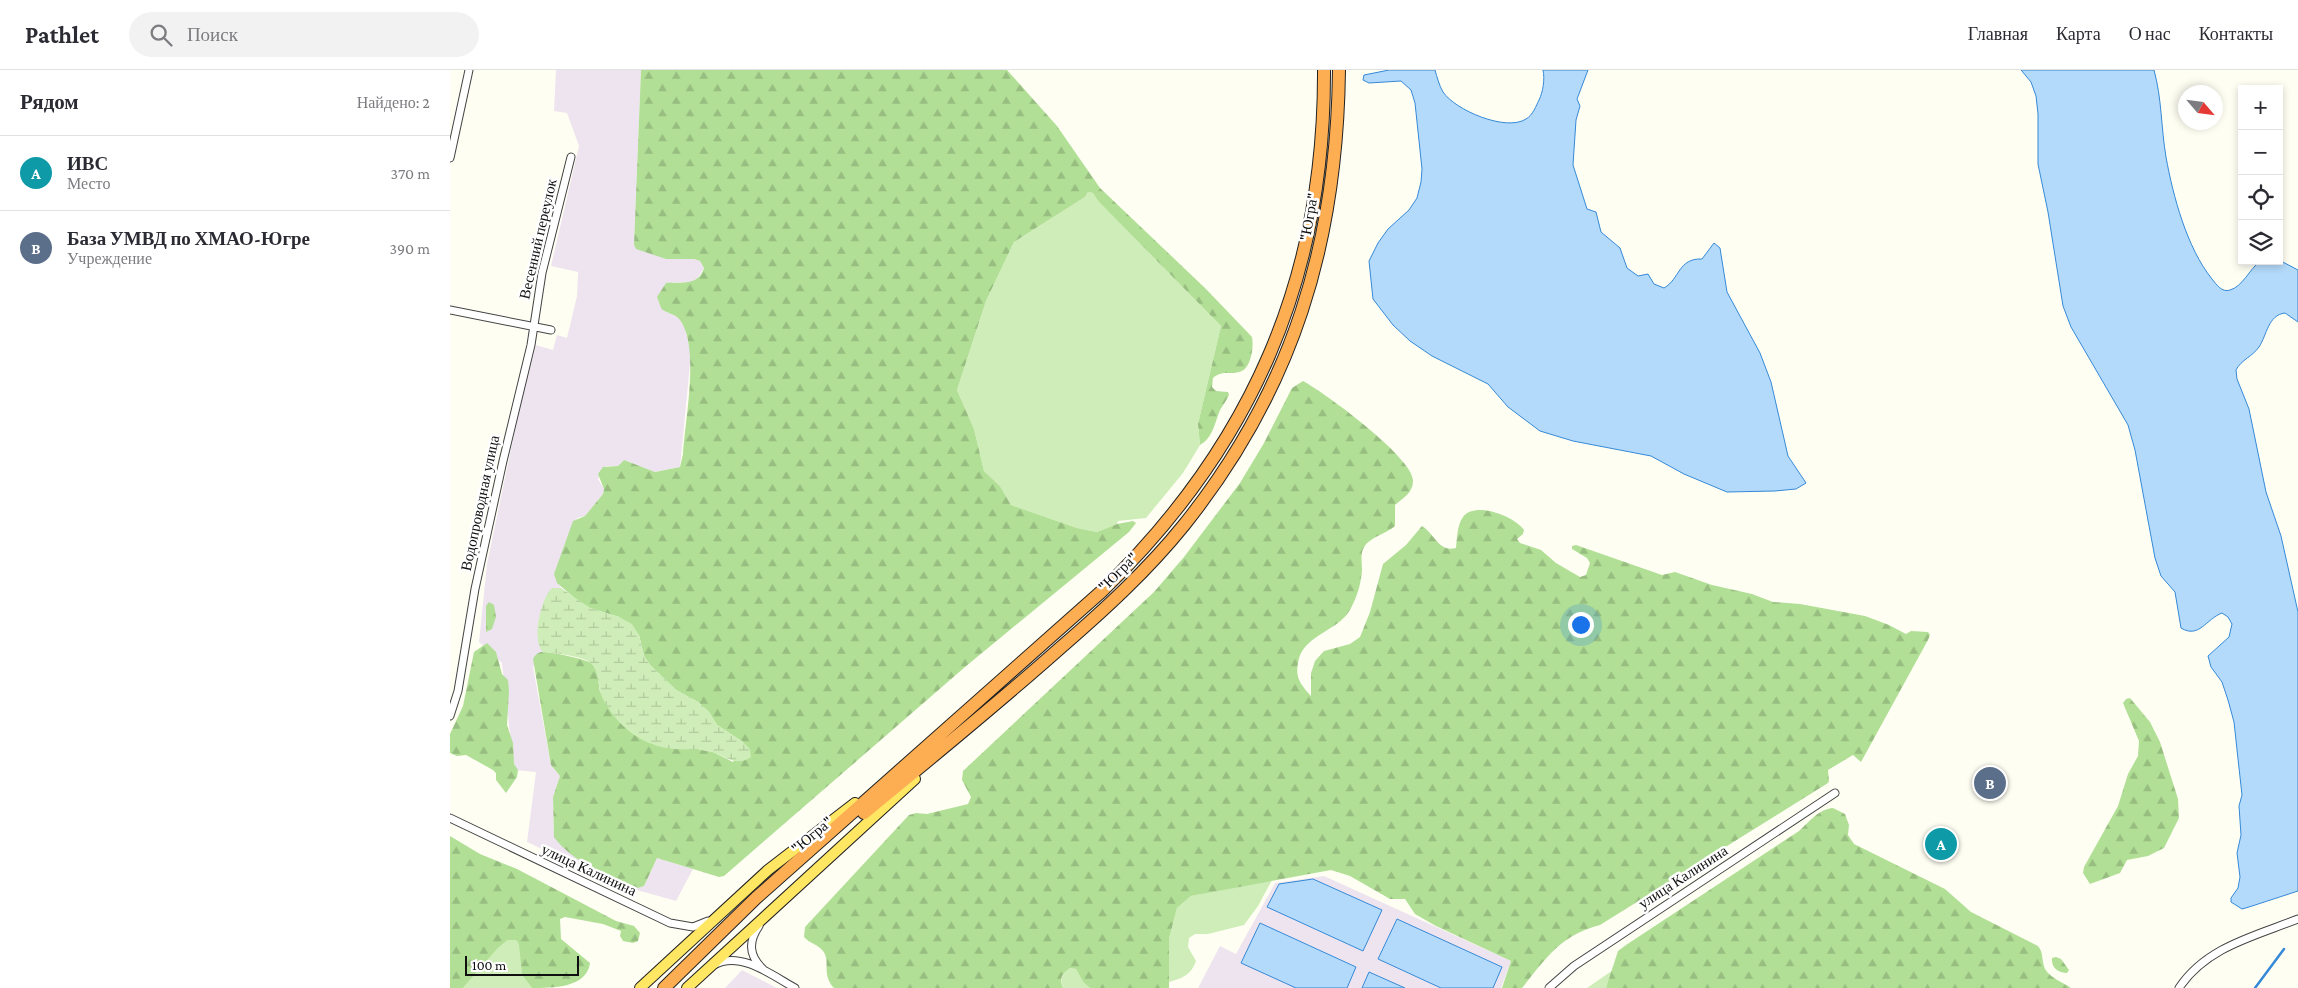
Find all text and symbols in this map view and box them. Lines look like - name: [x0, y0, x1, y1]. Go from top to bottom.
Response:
- search box: [129, 12, 479, 57]
- text: Pathlet: [25, 21, 99, 48]
- icon: search: [147, 21, 175, 49]
- text: Поиск: [187, 24, 238, 45]
- text: Главная: [1968, 24, 2028, 44]
- text: Карта: [2056, 24, 2101, 44]
- text: О нас: [2129, 24, 2171, 44]
- text: Контакты: [2199, 24, 2273, 44]
- north arrow: [2178, 85, 2223, 130]
- map controls: [2238, 85, 2283, 265]
- button: +: [2238, 85, 2283, 130]
- text: Рядом: [20, 90, 79, 114]
- text: Найдено: 2: [357, 94, 430, 111]
- button: −: [2238, 130, 2283, 175]
- text: ИВС: [67, 153, 108, 174]
- text: A: [31, 165, 41, 182]
- text: 370 m: [391, 165, 430, 182]
- text: Место: [67, 175, 110, 192]
- button: locate: [2238, 175, 2283, 220]
- street label: Весенний переулок: [516, 177, 560, 301]
- street label: "Югра": [1297, 192, 1321, 242]
- button: layers: [2238, 220, 2283, 265]
- text: База УМВД по ХМАО-Югре: [67, 228, 310, 249]
- text: B: [31, 240, 41, 257]
- text: 390 m: [389, 240, 430, 257]
- text: Учреждение: [67, 250, 152, 267]
- street label: Водопроводная улица: [458, 433, 502, 572]
- street label: "Югра": [1095, 549, 1141, 595]
- your location: [1568, 612, 1594, 638]
- pin: B: [1974, 764, 2006, 802]
- street label: "Югра": [788, 813, 836, 857]
- pin: A: [1925, 825, 1957, 863]
- street label: улица Калинина: [539, 841, 639, 899]
- street label: улица Калинина: [1636, 842, 1731, 912]
- scale bar: [465, 953, 579, 976]
- text: 100 m: [472, 957, 506, 973]

